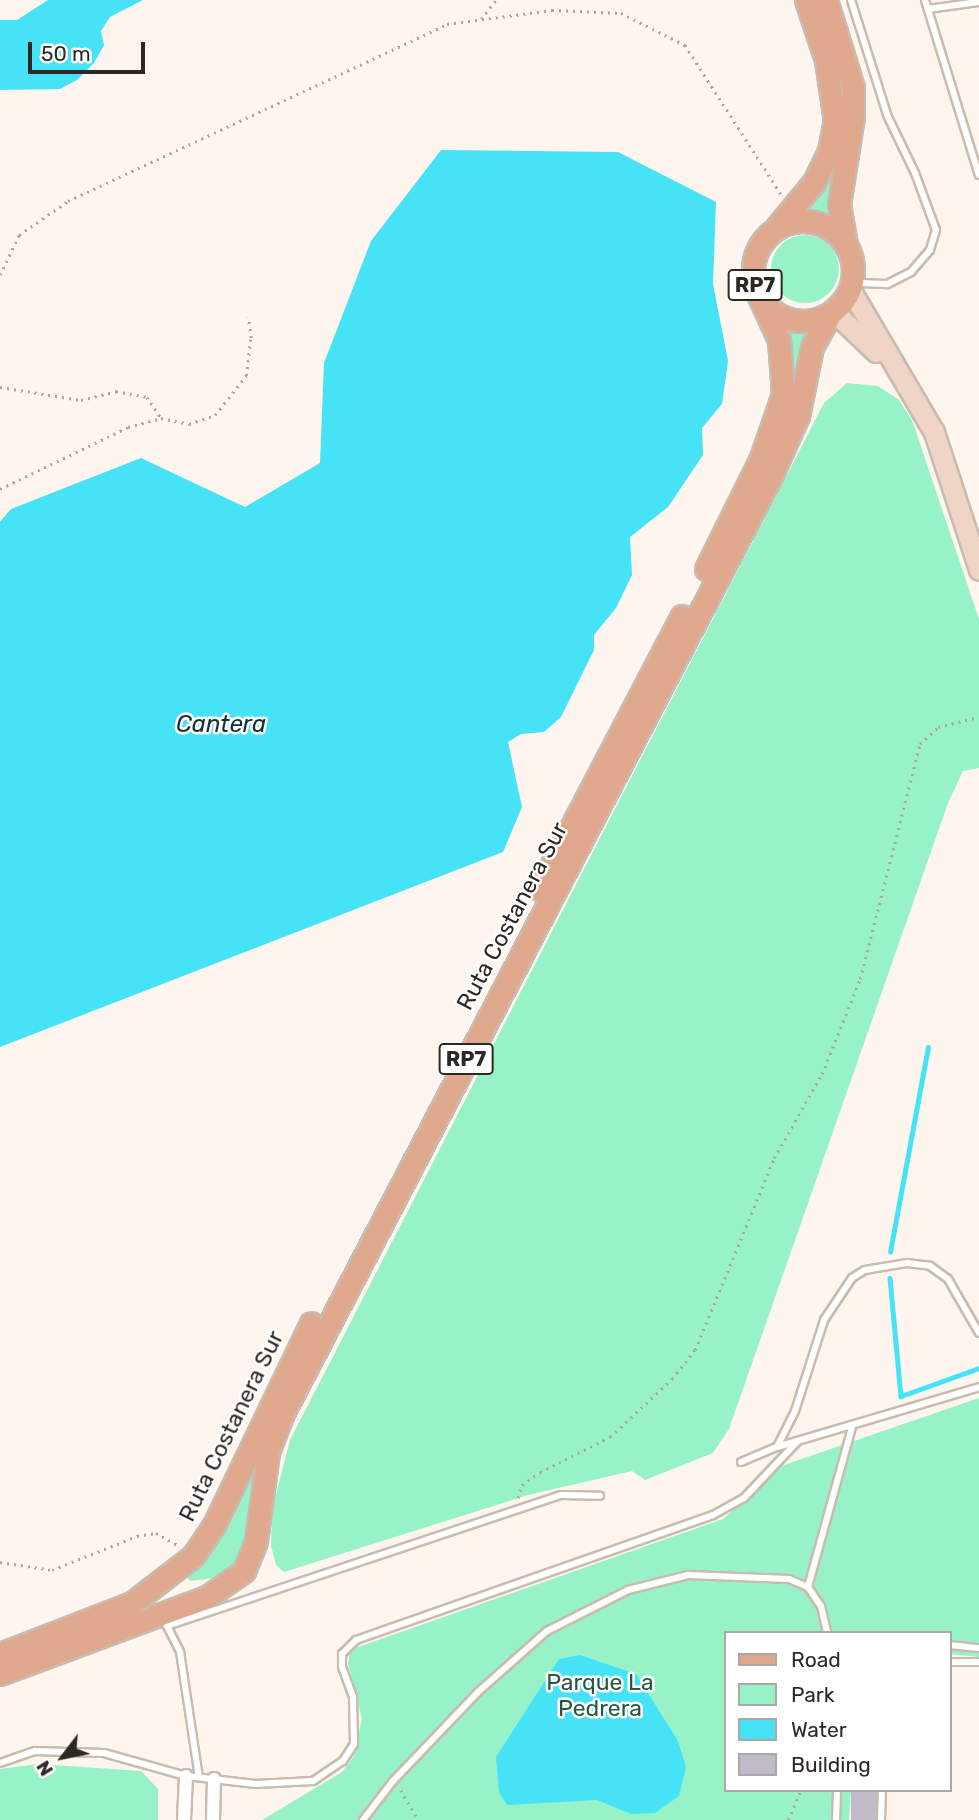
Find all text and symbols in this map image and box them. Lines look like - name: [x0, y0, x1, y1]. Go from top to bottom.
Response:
- scale bar: [32, 28, 149, 72]
- text: 50 m: [41, 41, 91, 66]
- road number: RP7: [727, 268, 783, 302]
- water label: Cantera: [176, 711, 266, 739]
- street label: Ruta Costanera Sur: [451, 817, 573, 1015]
- road number: RP7: [438, 1042, 494, 1076]
- street label: Ruta Costanera Sur: [173, 1326, 289, 1526]
- legend: [724, 1631, 951, 1792]
- text: Road: [791, 1647, 841, 1672]
- park label: Parque La Pedrera: [546, 1668, 654, 1722]
- text: Park: [791, 1682, 835, 1707]
- text: Water: [791, 1717, 847, 1742]
- north arrow: [28, 1722, 98, 1792]
- text: Building: [791, 1752, 871, 1777]
- text: N: [31, 1757, 58, 1780]

